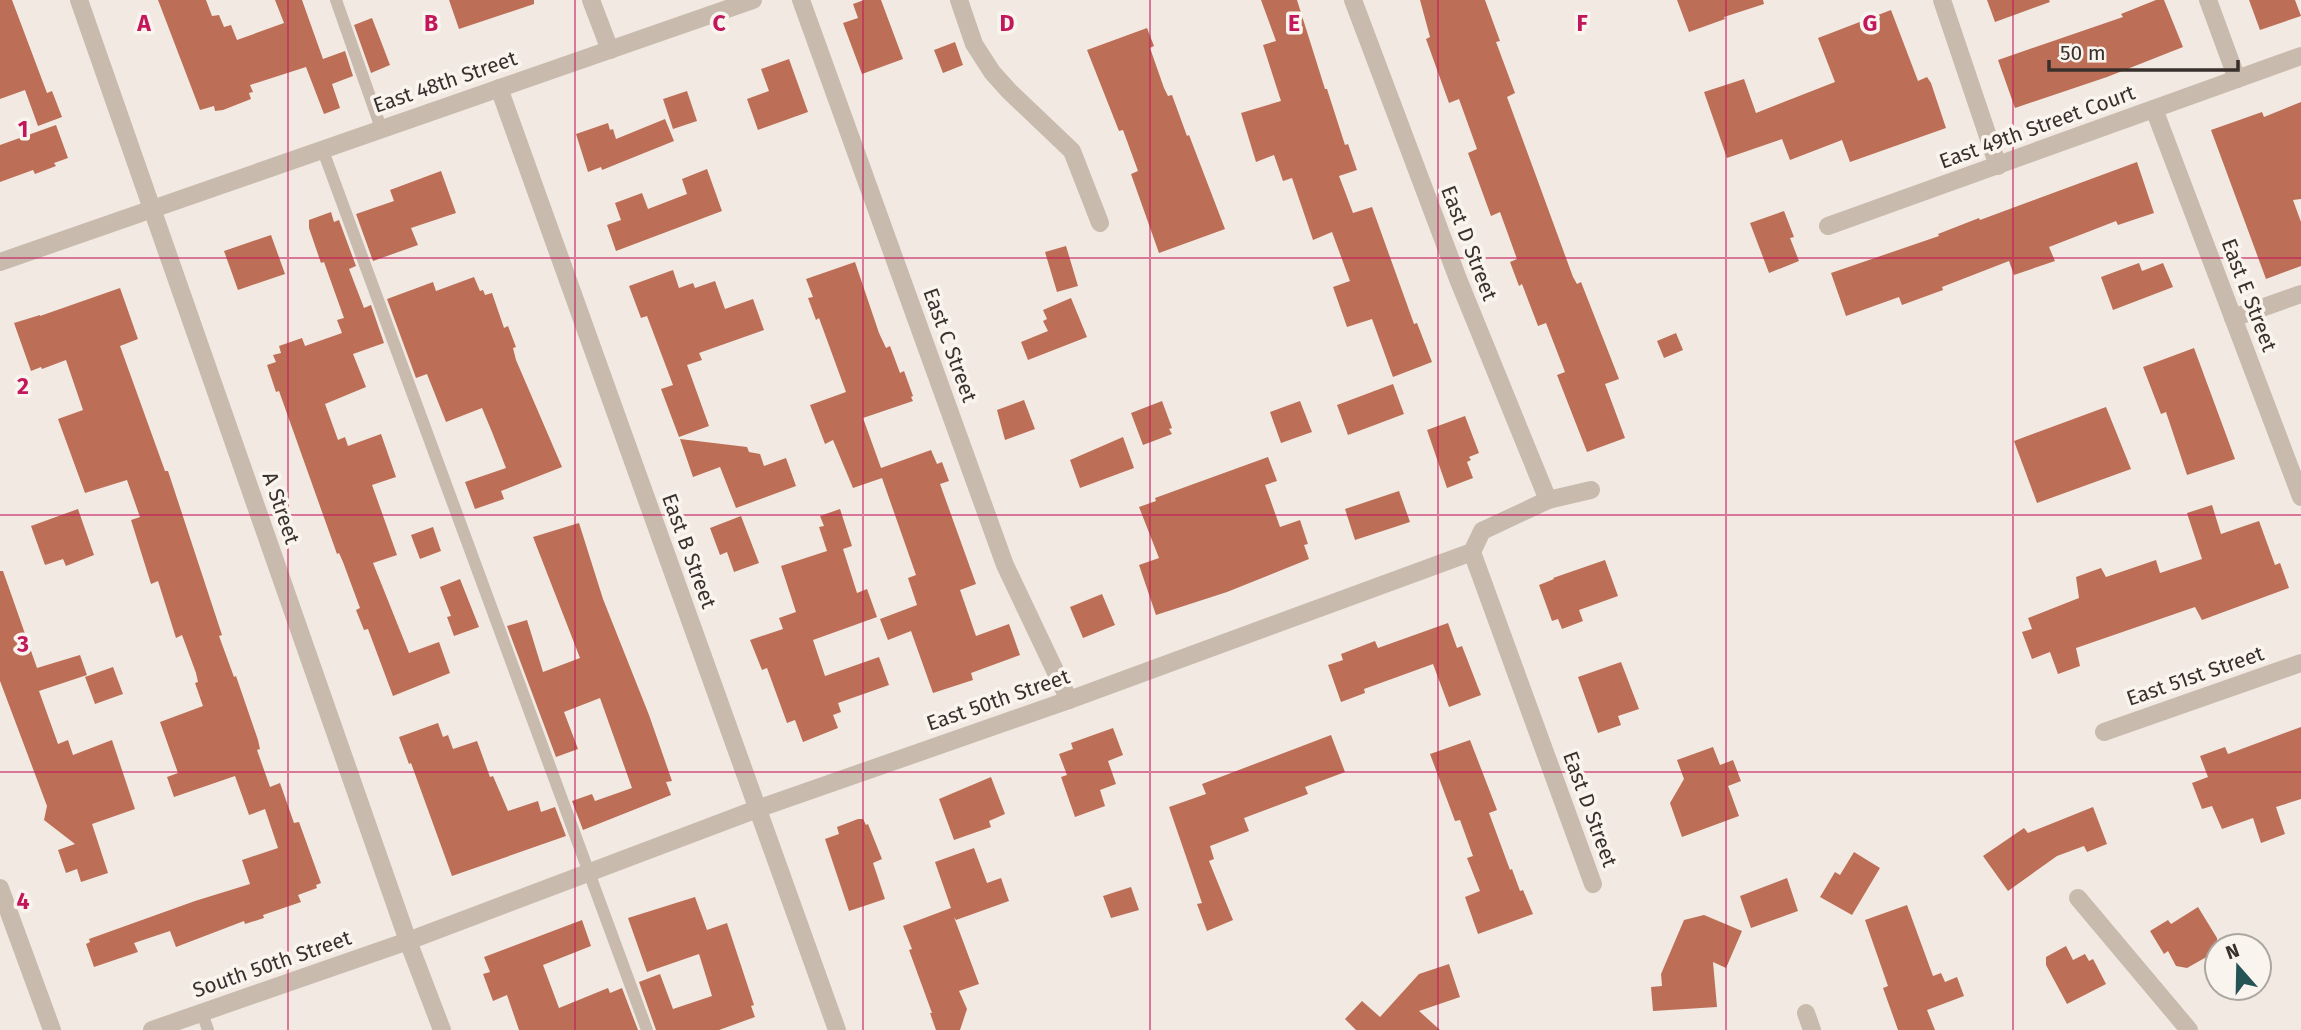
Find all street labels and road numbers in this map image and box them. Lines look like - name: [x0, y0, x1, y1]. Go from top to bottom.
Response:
- street label: East 48th Street: [370, 45, 521, 119]
- street label: East 49th Street Court: [1936, 79, 2139, 175]
- street label: East D Street: [1435, 182, 1503, 305]
- street label: East E Street: [2216, 235, 2283, 356]
- street label: East C Street: [917, 284, 983, 406]
- street label: A Street: [257, 469, 306, 548]
- street label: East B Street: [656, 490, 722, 612]
- street label: East 51st Street: [2123, 640, 2268, 712]
- street label: East 50th Street: [923, 663, 1073, 737]
- street label: East D Street: [1557, 748, 1623, 871]
- street label: South 50th Street: [189, 925, 355, 1003]

